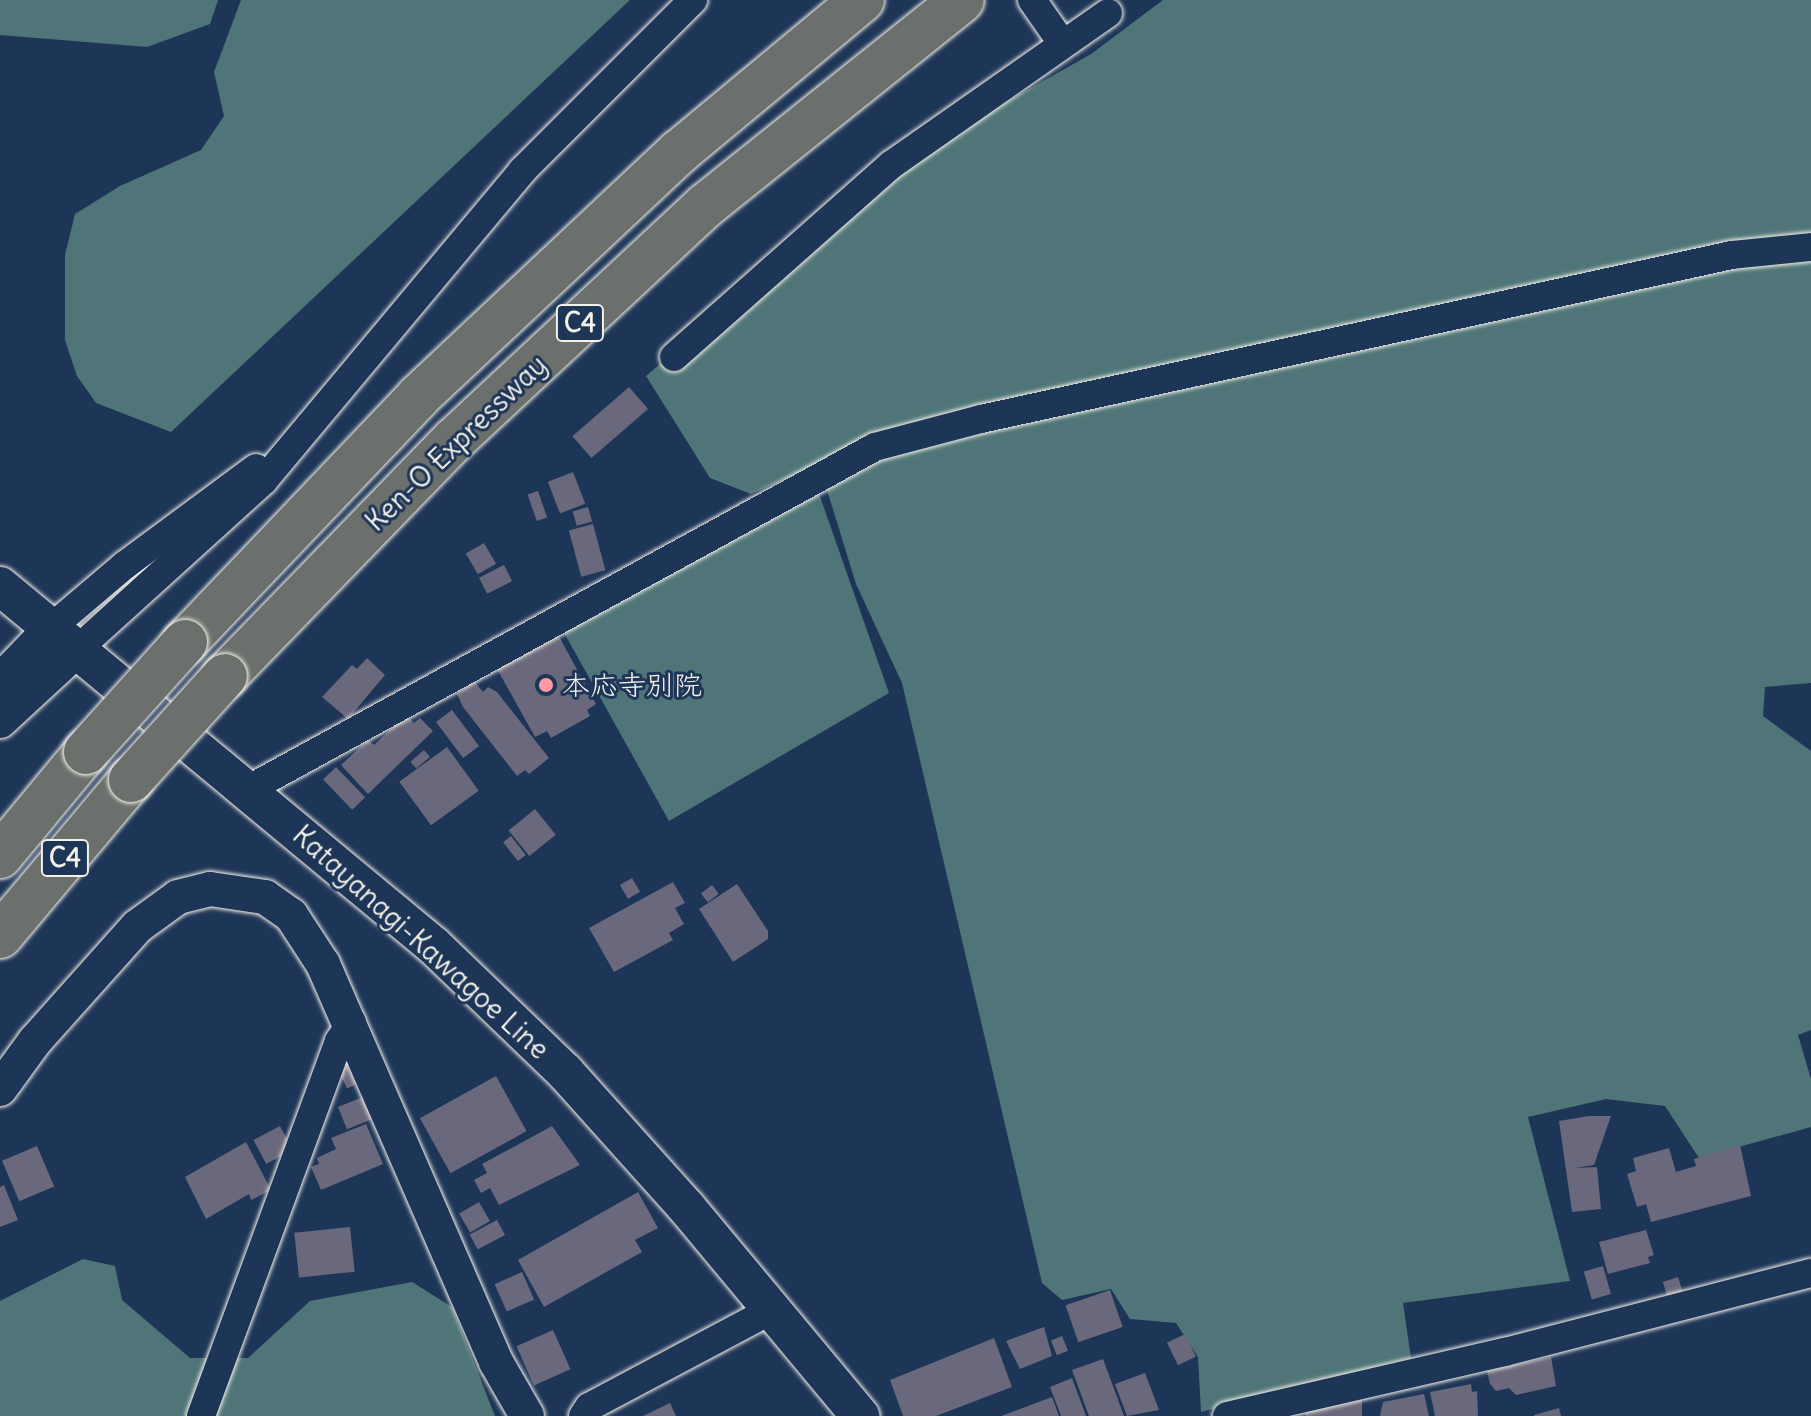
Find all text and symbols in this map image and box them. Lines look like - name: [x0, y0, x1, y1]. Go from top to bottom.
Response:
- road number: C4: [554, 301, 606, 345]
- street label: Ken-O Expressway: [358, 348, 554, 538]
- place label: 本応寺別院: [562, 668, 702, 702]
- marker: 本応寺別院: [537, 676, 555, 694]
- street label: Katayanagi-Kawagoe Line: [286, 818, 556, 1066]
- road number: C4: [39, 836, 91, 880]

